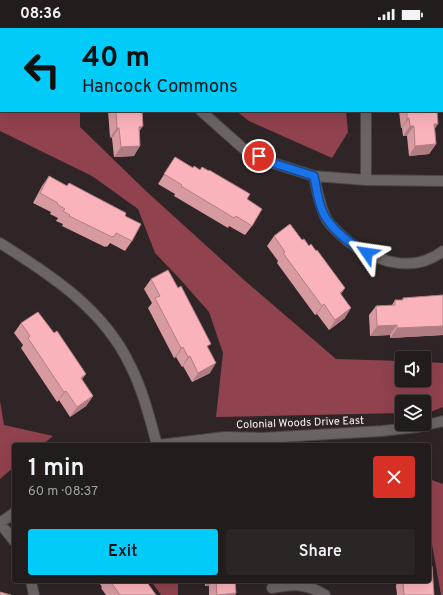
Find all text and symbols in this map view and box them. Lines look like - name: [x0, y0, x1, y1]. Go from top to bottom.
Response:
- text: 08:36: [20, 5, 61, 24]
- text: 40 m: [82, 41, 150, 77]
- icon: left: [16, 44, 68, 96]
- text: Hancock Commons: [82, 76, 238, 99]
- pin: [242, 139, 276, 173]
- icon: arrive: [248, 145, 270, 167]
- position arrow: [346, 232, 388, 274]
- map controls: [395, 351, 431, 431]
- button: sound: [395, 351, 431, 387]
- button: layers: [395, 395, 431, 431]
- street label: Colonial Woods Drive East: [236, 414, 364, 432]
- text: 1 min: [28, 454, 85, 484]
- button: close: [373, 456, 415, 498]
- text: 60 m · 08:37: [28, 484, 98, 500]
- button: Exit: [28, 529, 218, 575]
- button: Share: [226, 529, 415, 575]

